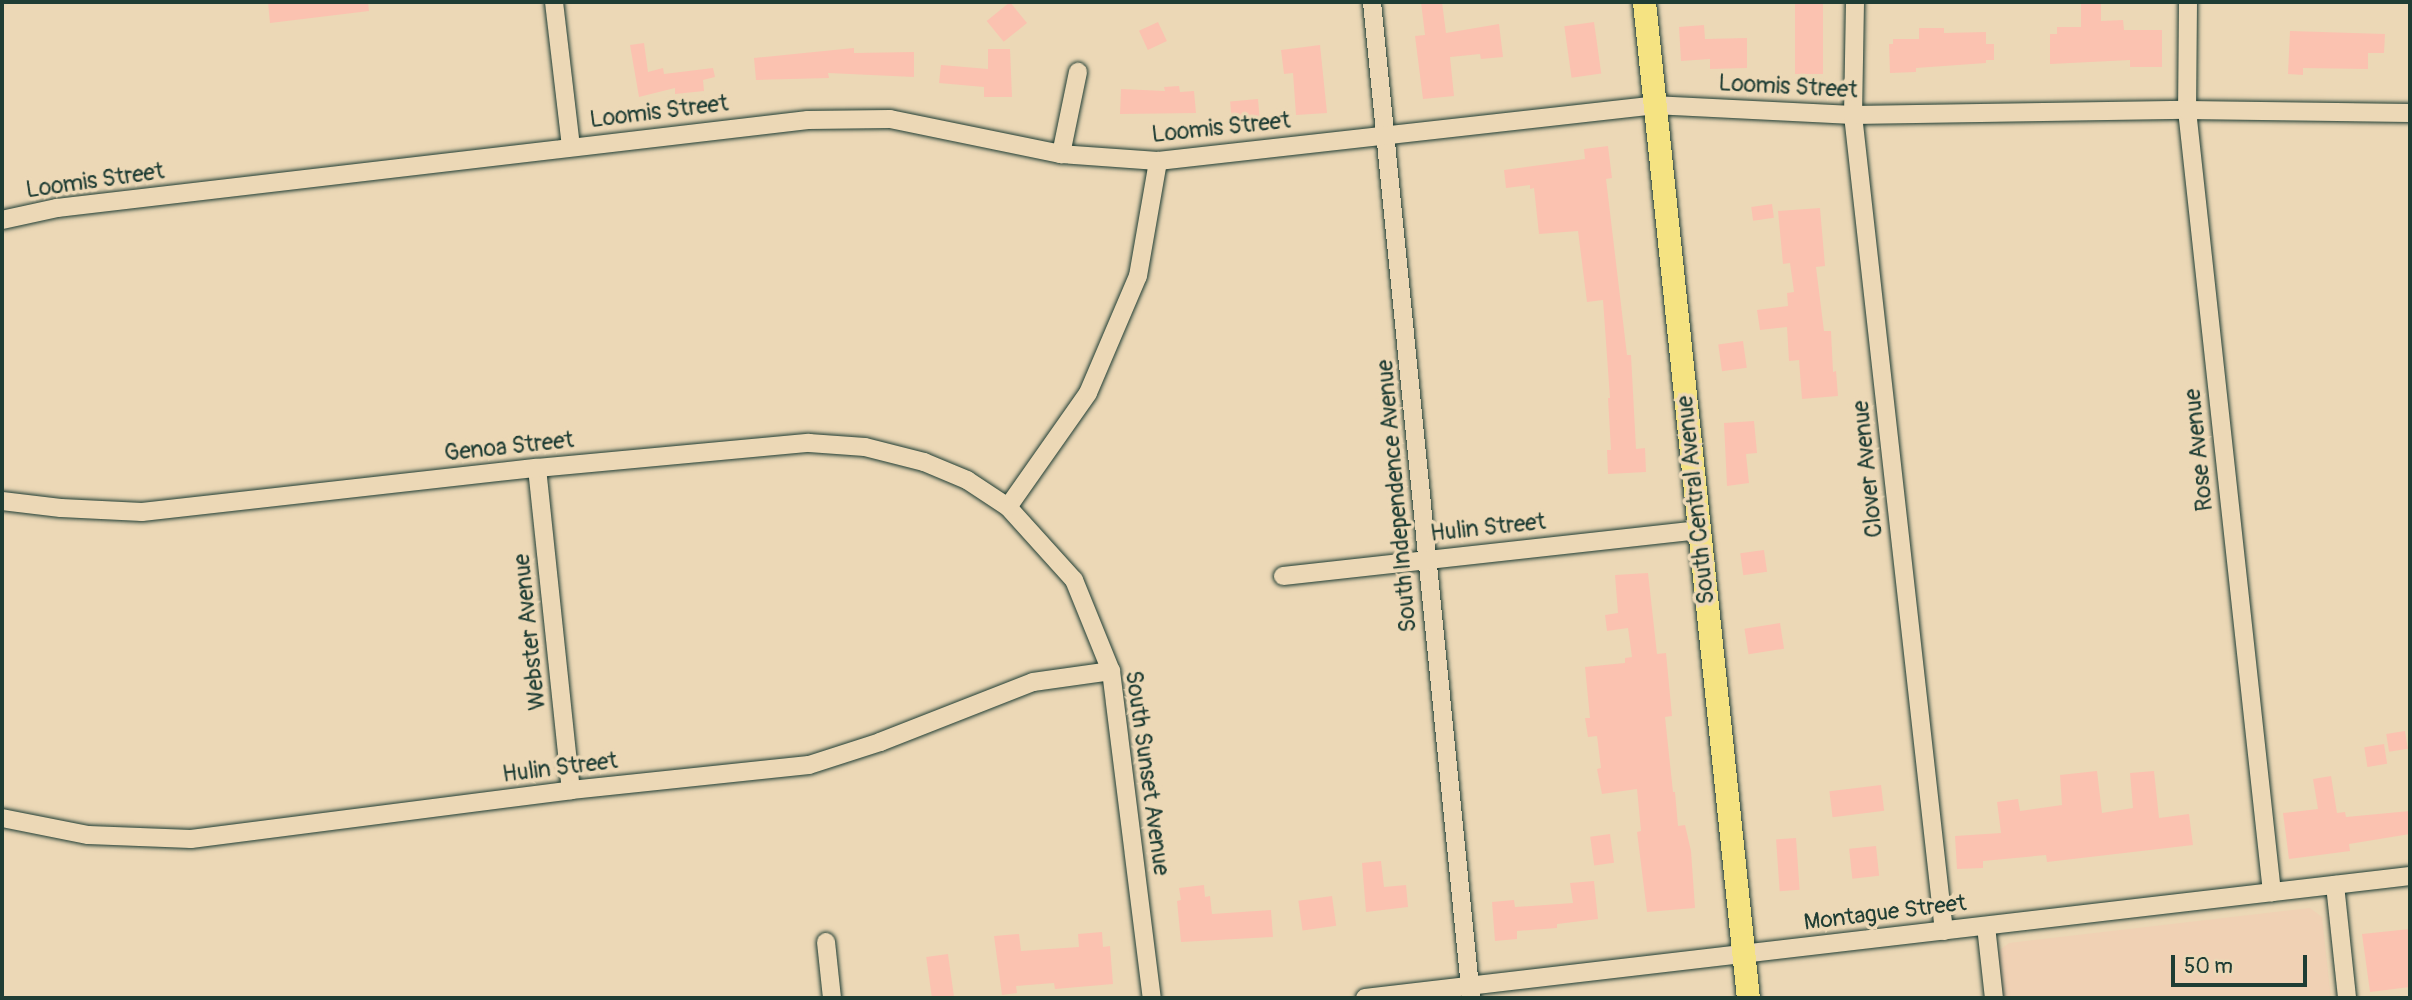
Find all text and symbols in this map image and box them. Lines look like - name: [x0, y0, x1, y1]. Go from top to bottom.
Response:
- street label: Loomis Street: [1718, 70, 1858, 104]
- street label: Loomis Street: [588, 90, 730, 134]
- street label: Loomis Street: [1150, 107, 1292, 149]
- street label: Loomis Street: [24, 158, 166, 204]
- street label: South Independence Avenue: [1371, 359, 1423, 633]
- street label: Rose Avenue: [2179, 387, 2219, 513]
- street label: South Central Avenue: [1671, 394, 1721, 606]
- street label: Clover Avenue: [1847, 399, 1889, 539]
- street label: Genoa Street: [443, 426, 575, 468]
- street label: Hulin Street: [1429, 508, 1547, 548]
- street label: Webster Avenue: [508, 552, 552, 712]
- street label: South Sunset Avenue: [1119, 669, 1175, 877]
- street label: Hulin Street: [501, 747, 619, 789]
- street label: Montague Street: [1802, 889, 1968, 937]
- scale bar: [2174, 940, 2310, 984]
- text: 50 m: [2184, 953, 2233, 980]

